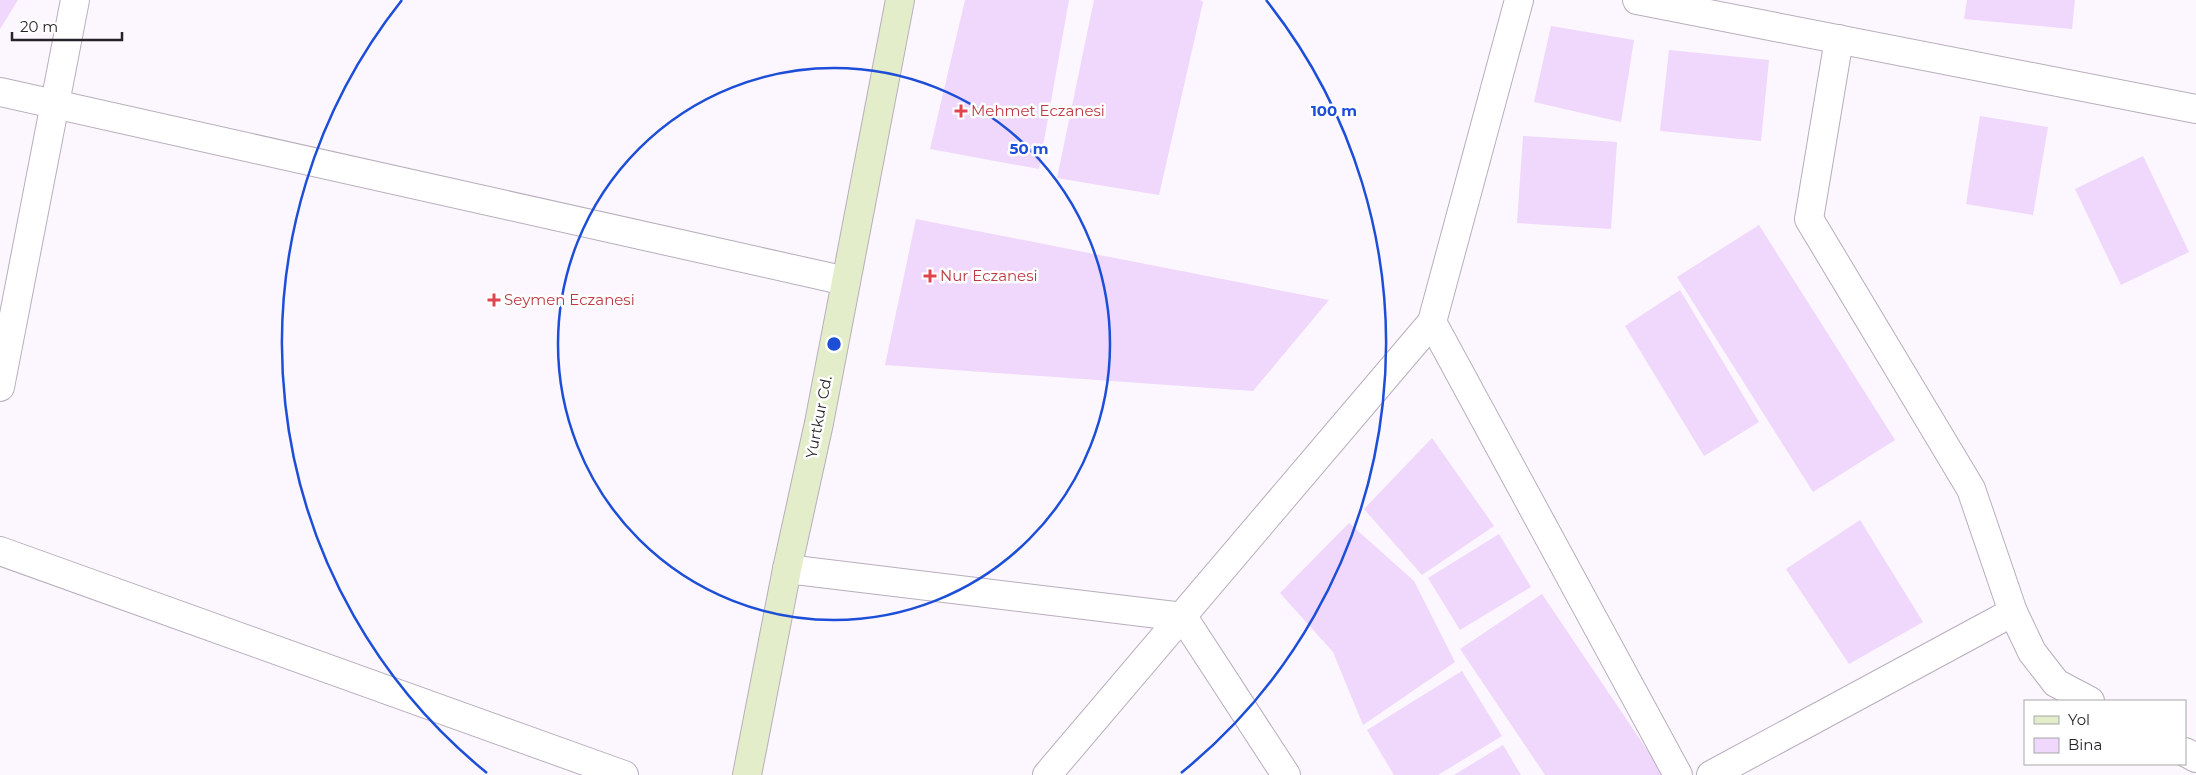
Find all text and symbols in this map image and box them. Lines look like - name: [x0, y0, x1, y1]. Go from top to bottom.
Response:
- scale bar: [12, 10, 122, 42]
- text: 20 m: [20, 17, 58, 36]
- place label: Mehmet Eczanesi: [971, 101, 1105, 120]
- text: 100 m: [1311, 101, 1357, 120]
- marker: Mehmet Eczanesi: [955, 105, 967, 117]
- text: 50 m: [1009, 139, 1049, 158]
- place label: Nur Eczanesi: [940, 266, 1038, 285]
- marker: Nur Eczanesi: [924, 270, 936, 282]
- place label: Seymen Eczanesi: [504, 290, 635, 309]
- marker: Seymen Eczanesi: [488, 294, 500, 306]
- centre of rings: [825, 335, 843, 353]
- street label: Yurtkur Cd.: [801, 374, 836, 460]
- legend: [2024, 700, 2186, 765]
- text: Yol: [2068, 710, 2090, 729]
- text: Bina: [2068, 735, 2102, 754]

